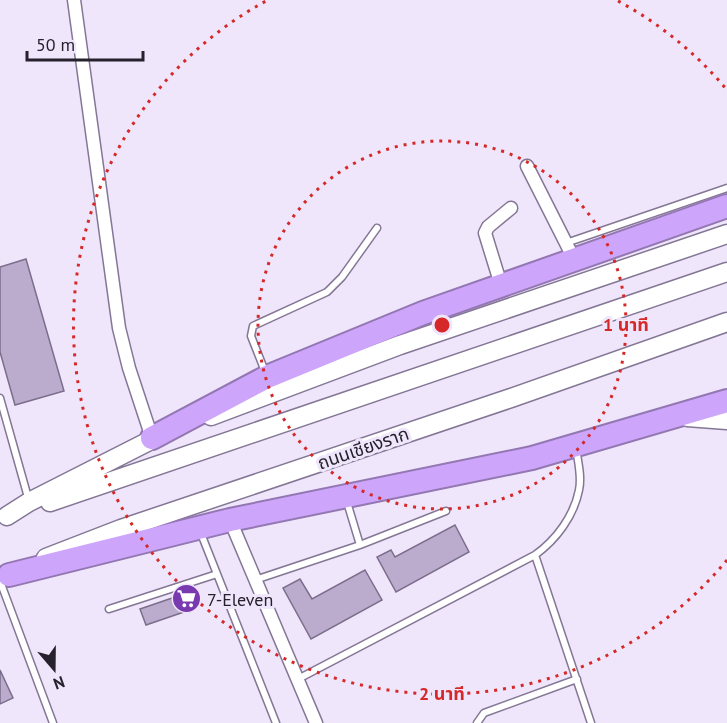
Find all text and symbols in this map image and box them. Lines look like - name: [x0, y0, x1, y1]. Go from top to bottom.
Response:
- scale bar: [27, 24, 142, 62]
- text: 50 m: [36, 33, 75, 56]
- text: 1 นาที: [603, 313, 649, 336]
- centre of rings: [432, 315, 452, 335]
- street label: ถนนเชียงราก: [314, 422, 412, 474]
- supermarket icon: 7-Eleven: [170, 583, 202, 615]
- place label: 7-Eleven: [207, 588, 273, 611]
- north arrow: [24, 639, 84, 699]
- text: N: [51, 672, 67, 694]
- text: 2 นาที: [419, 682, 465, 705]

